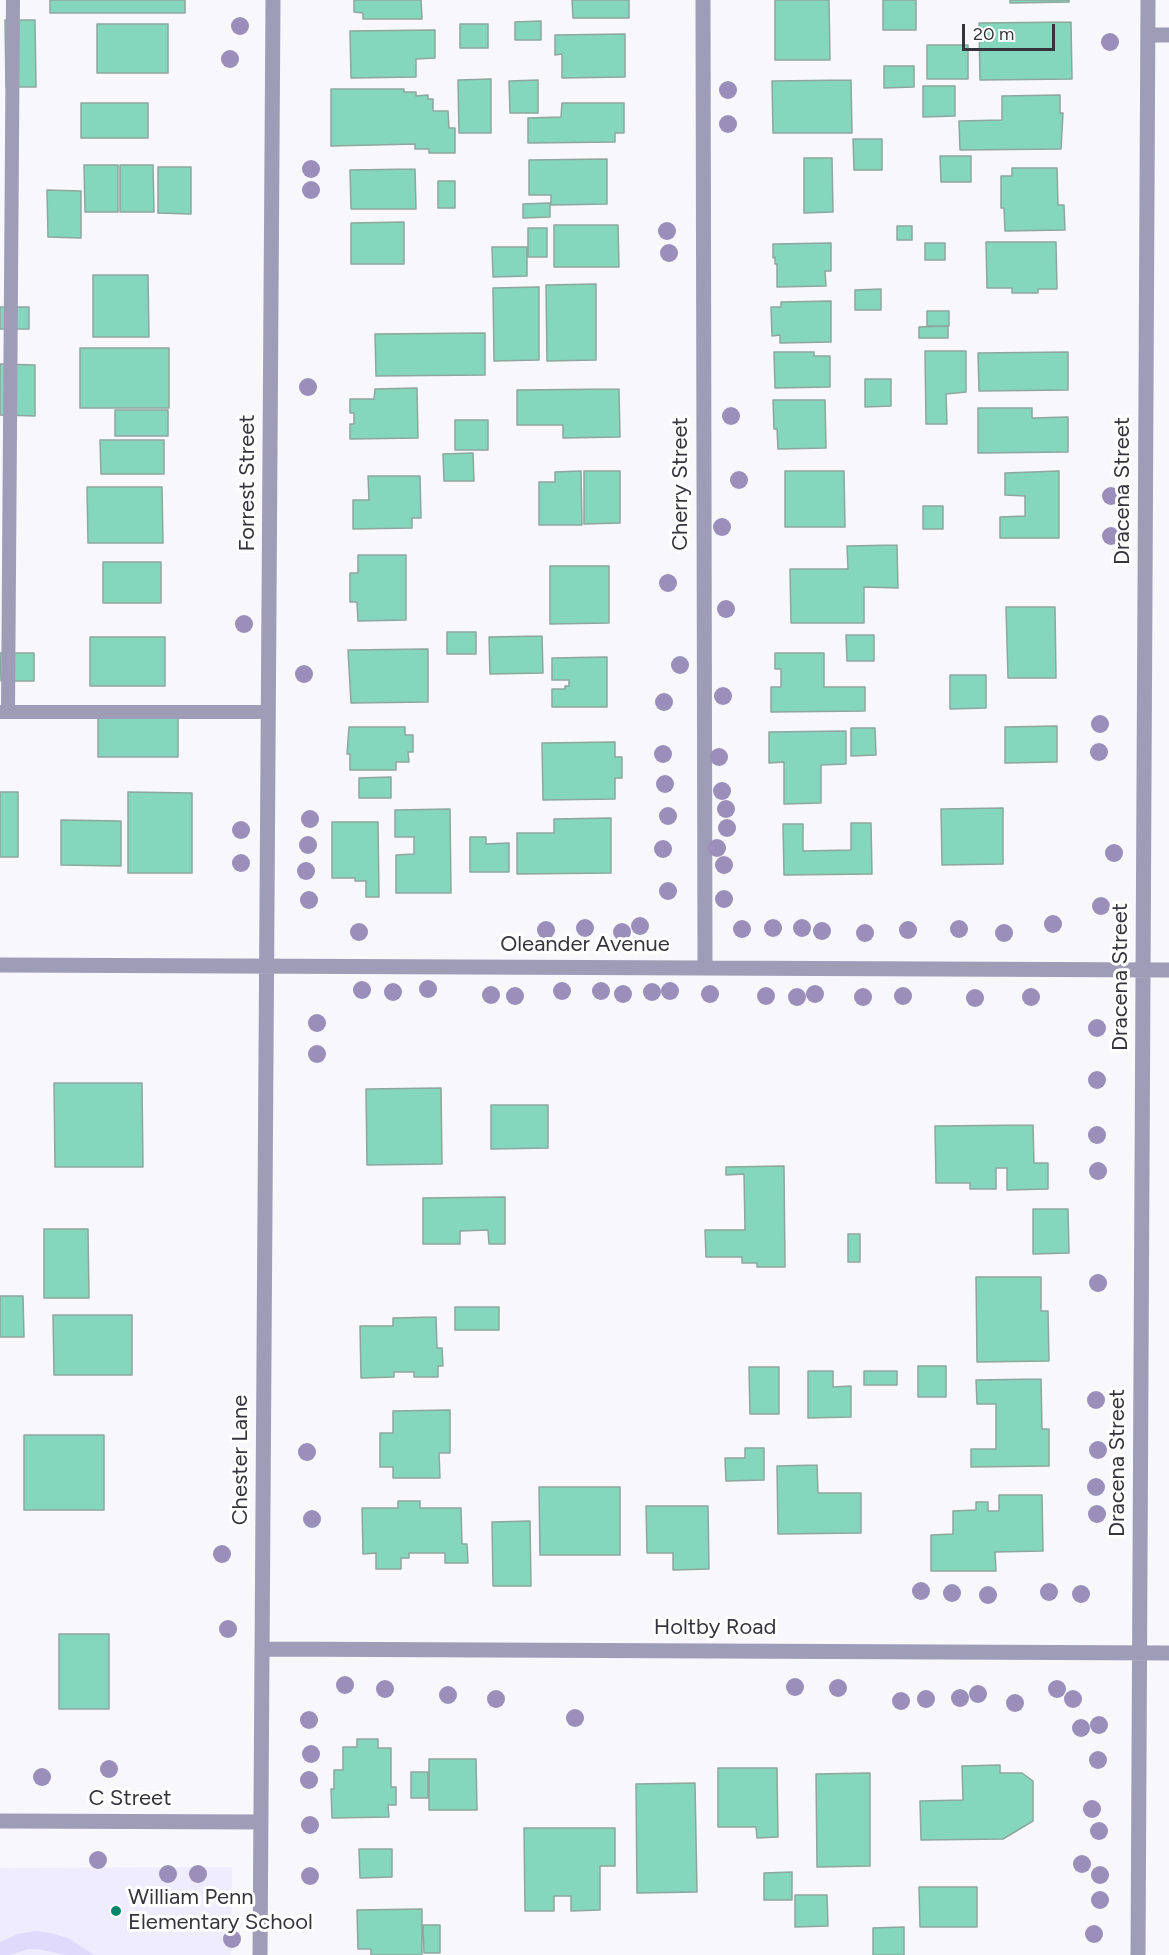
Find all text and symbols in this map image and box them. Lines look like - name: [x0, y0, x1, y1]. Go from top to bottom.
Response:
- scale bar: [965, 12, 1058, 50]
- text: 20 m: [973, 23, 1014, 45]
- street label: Forrest Street: [235, 414, 261, 552]
- street label: Cherry Street: [668, 417, 694, 551]
- street label: Dracena Street: [1110, 417, 1136, 565]
- street label: Dracena Street: [1108, 903, 1134, 1051]
- street label: Oleander Avenue: [500, 932, 670, 958]
- street label: Dracena Street: [1105, 1389, 1131, 1537]
- street label: Chester Lane: [228, 1395, 254, 1525]
- street label: Holtby Road: [654, 1615, 776, 1641]
- street label: C Street: [89, 1786, 171, 1812]
- place label: William Penn Elementary School: [128, 1885, 313, 1936]
- marker: William Penn Elementary School: [109, 1904, 123, 1918]

